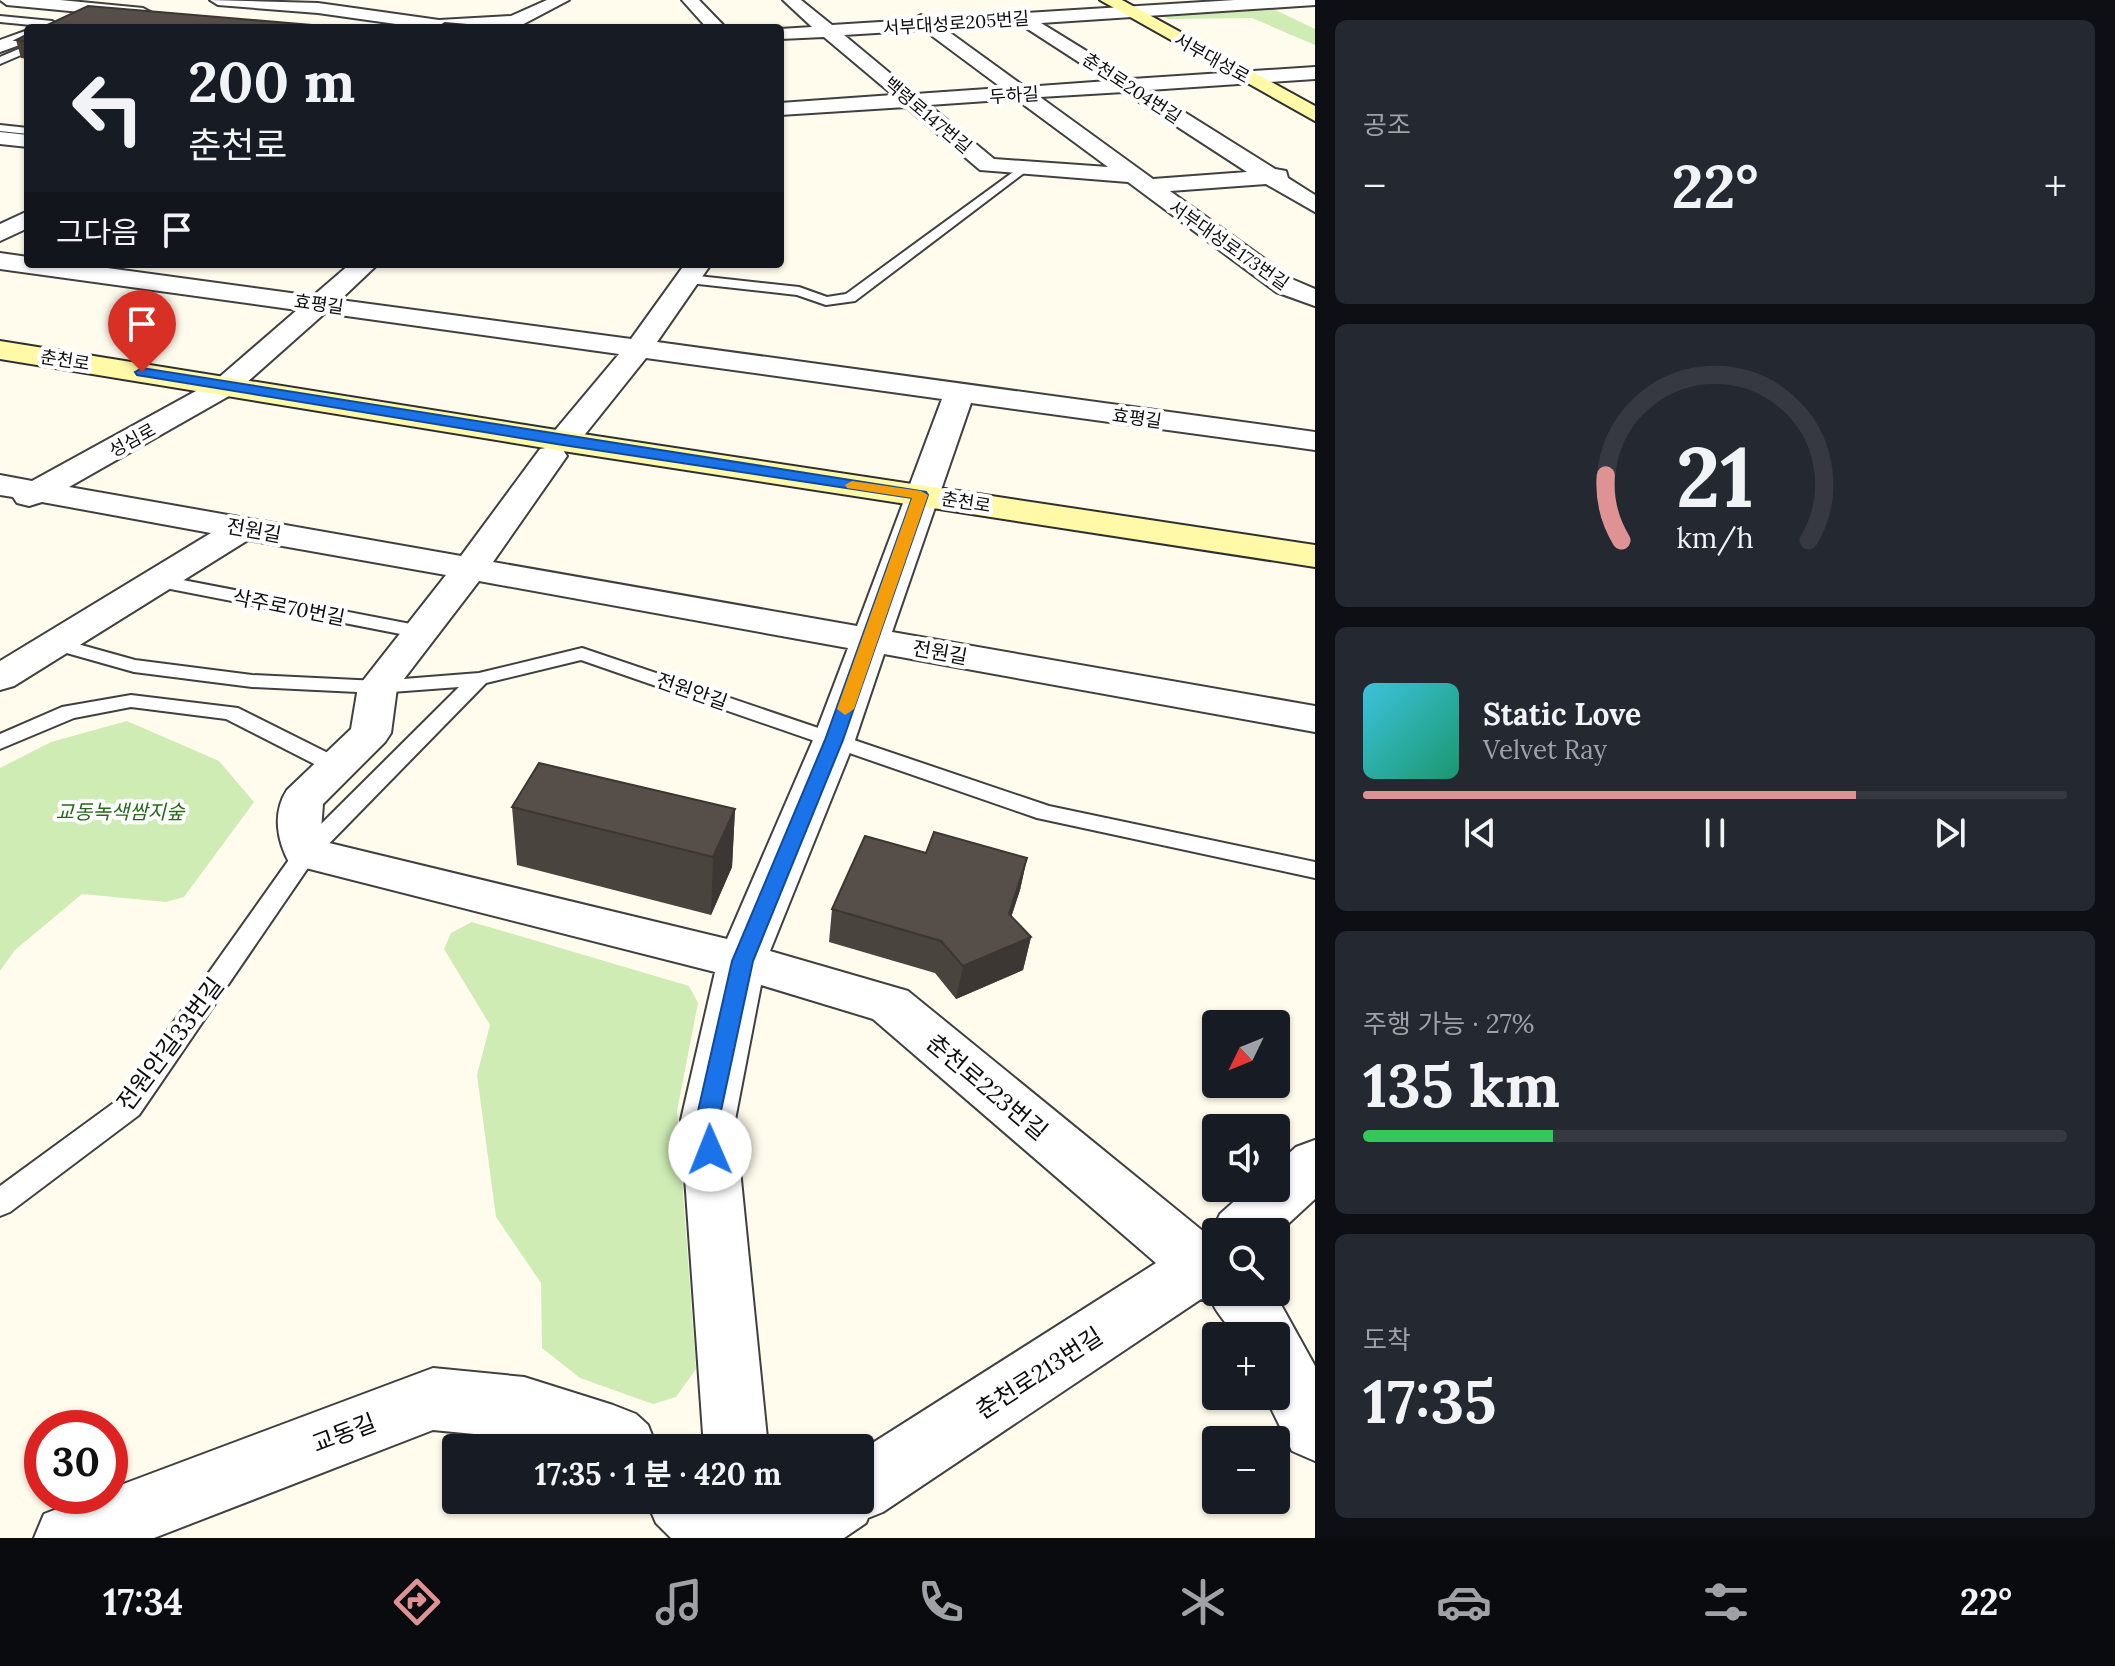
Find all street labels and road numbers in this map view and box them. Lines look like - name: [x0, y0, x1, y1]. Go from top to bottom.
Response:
- street label: 서부대성로205번길: [882, 6, 1030, 40]
- street label: 서부대성로: [1170, 28, 1254, 88]
- street label: 춘천로204번길: [1078, 47, 1186, 129]
- street label: 백령로147번길: [879, 72, 977, 158]
- street label: 두하길: [988, 82, 1040, 108]
- street label: 서부대성로173번길: [1165, 195, 1293, 295]
- street label: 효평길: [293, 289, 345, 319]
- street label: 춘천로: [39, 345, 91, 375]
- street label: 효평길: [1111, 403, 1163, 433]
- street label: 성심로: [105, 418, 159, 462]
- street label: 춘천로: [940, 487, 992, 517]
- street label: 전원길: [225, 513, 283, 547]
- street label: 삭주로70번길: [231, 584, 347, 630]
- street label: 전원길: [911, 635, 969, 669]
- street label: 전원안길: [653, 667, 731, 715]
- street label: 전원안길33번길: [110, 971, 230, 1117]
- street label: 춘천로223번길: [920, 1027, 1054, 1147]
- street label: 춘천로213번길: [970, 1320, 1108, 1426]
- street label: 교동길: [308, 1407, 380, 1459]

